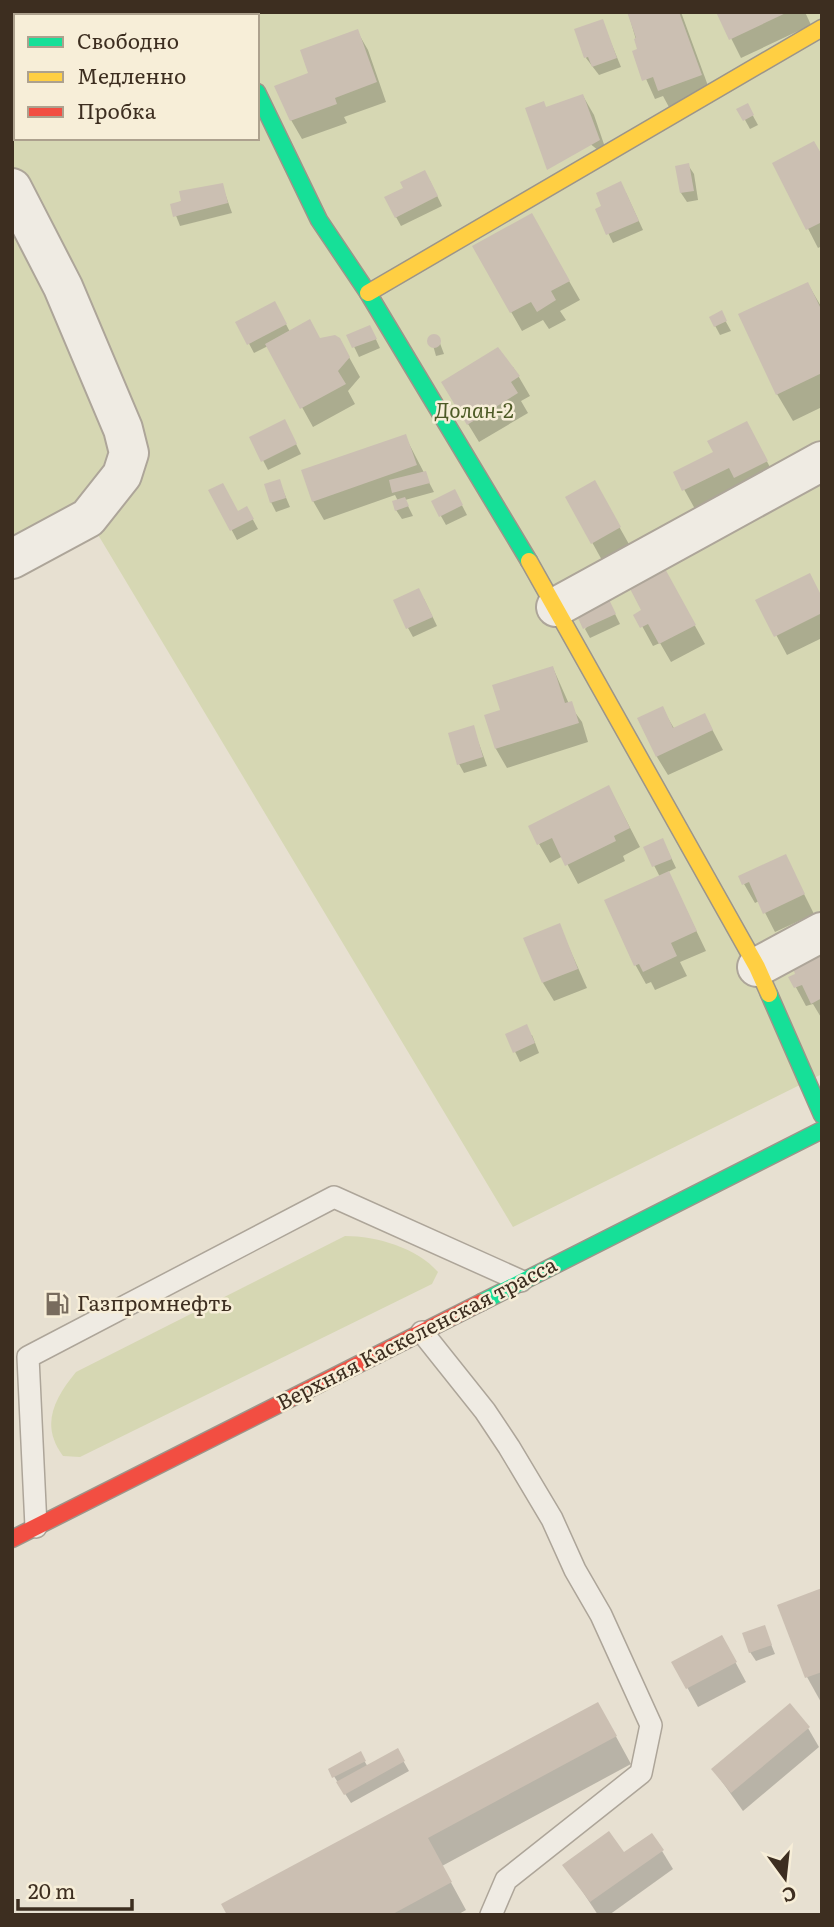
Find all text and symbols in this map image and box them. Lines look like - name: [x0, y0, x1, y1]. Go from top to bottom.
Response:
- legend: [14, 14, 259, 140]
- text: Свободно: [77, 24, 179, 55]
- text: Медленно: [77, 59, 186, 90]
- text: Пробка: [77, 94, 157, 125]
- park label: Долан-2: [434, 393, 514, 424]
- street label: Верхняя Каскеленская трасса: [270, 1247, 562, 1416]
- place label: Газпромнефть: [77, 1286, 232, 1317]
- fuel station icon: Газпромнефть: [43, 1290, 71, 1318]
- north arrow: [750, 1843, 820, 1913]
- scale bar: [18, 1868, 131, 1912]
- text: 20 m: [28, 1874, 75, 1905]
- text: С: [780, 1880, 800, 1911]

